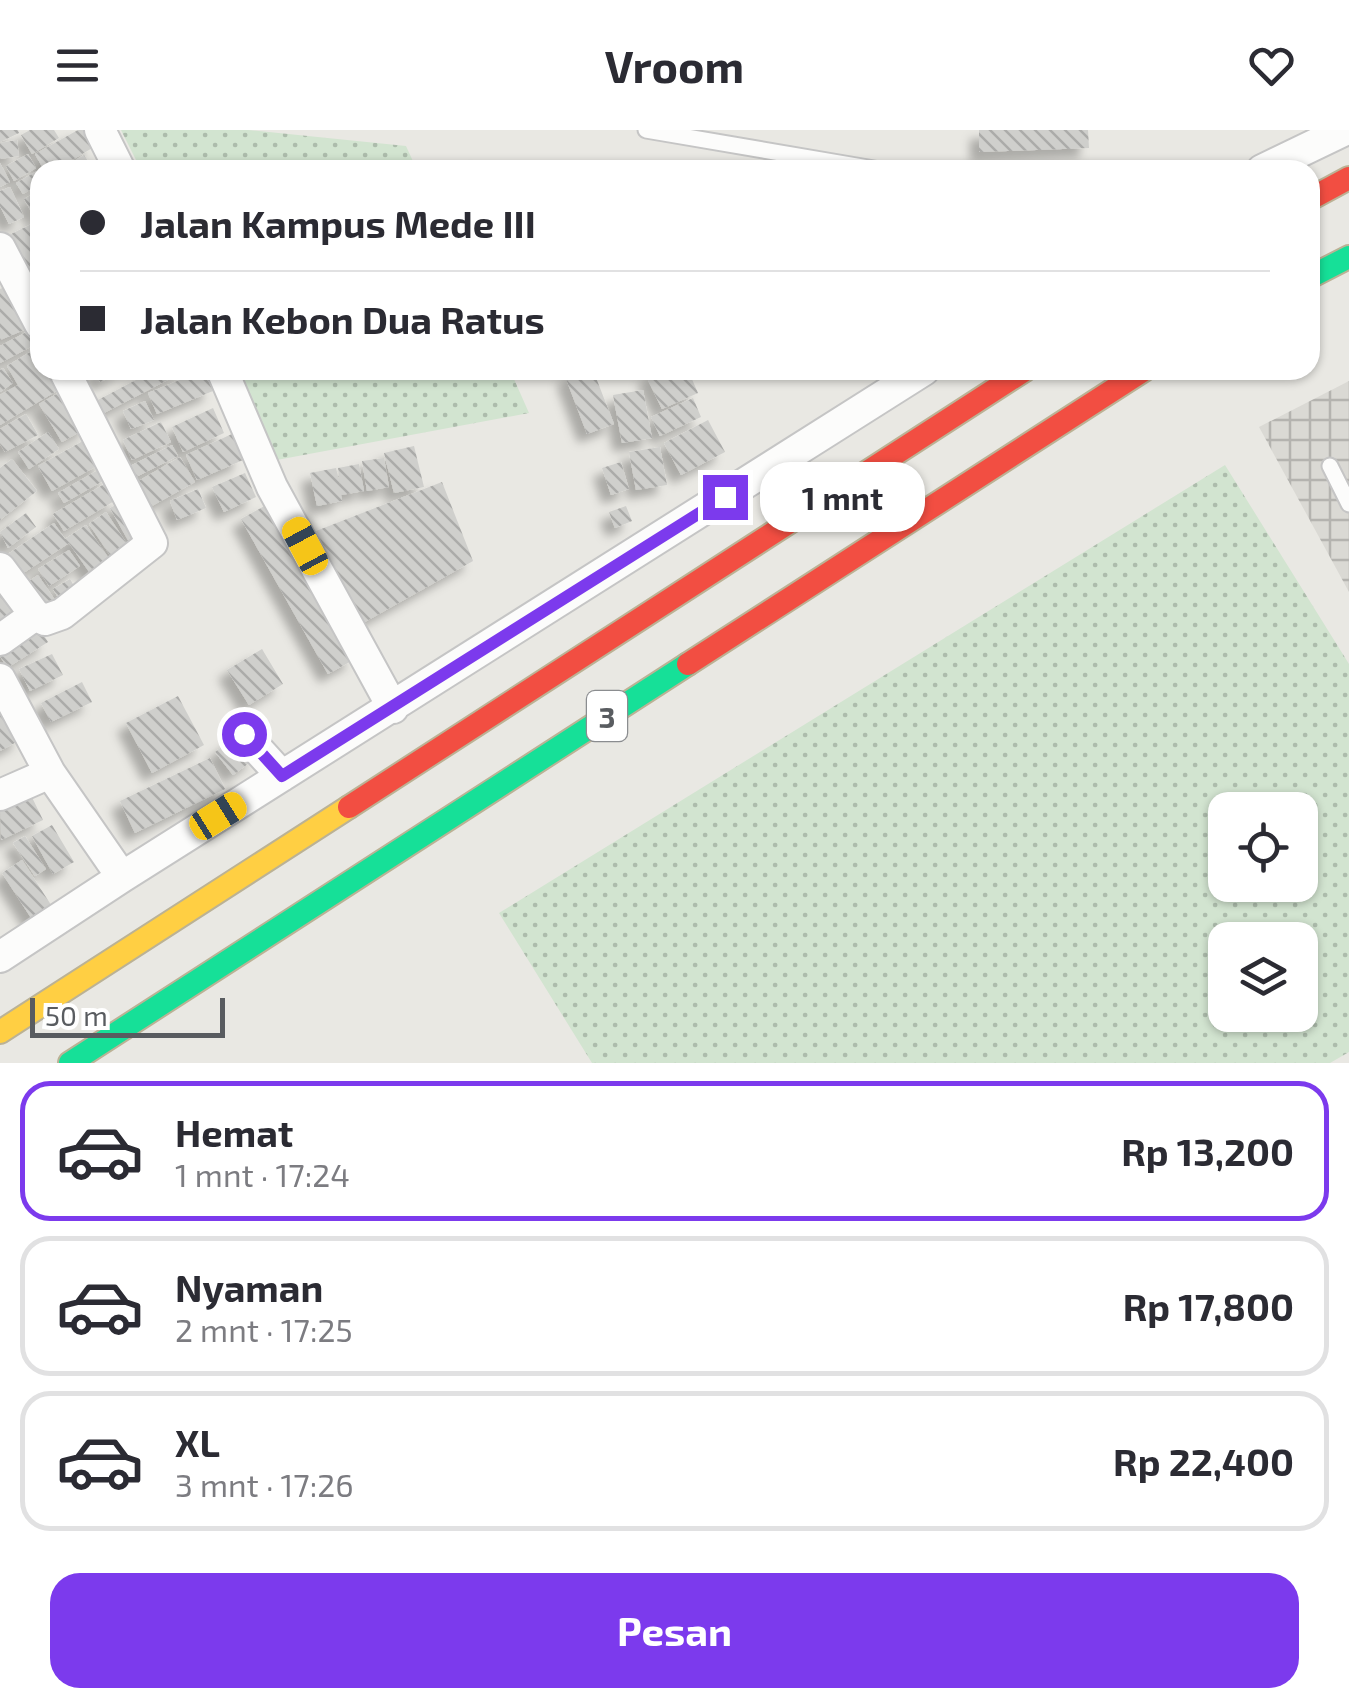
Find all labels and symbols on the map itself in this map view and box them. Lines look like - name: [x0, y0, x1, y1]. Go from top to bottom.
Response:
- callout: 1 mnt: [760, 462, 925, 532]
- route end: [703, 475, 748, 520]
- car: [278, 512, 332, 580]
- road number: 3: [587, 691, 627, 741]
- route start: [222, 712, 267, 757]
- car: [185, 787, 251, 845]
- scale bar: [30, 993, 225, 1038]

